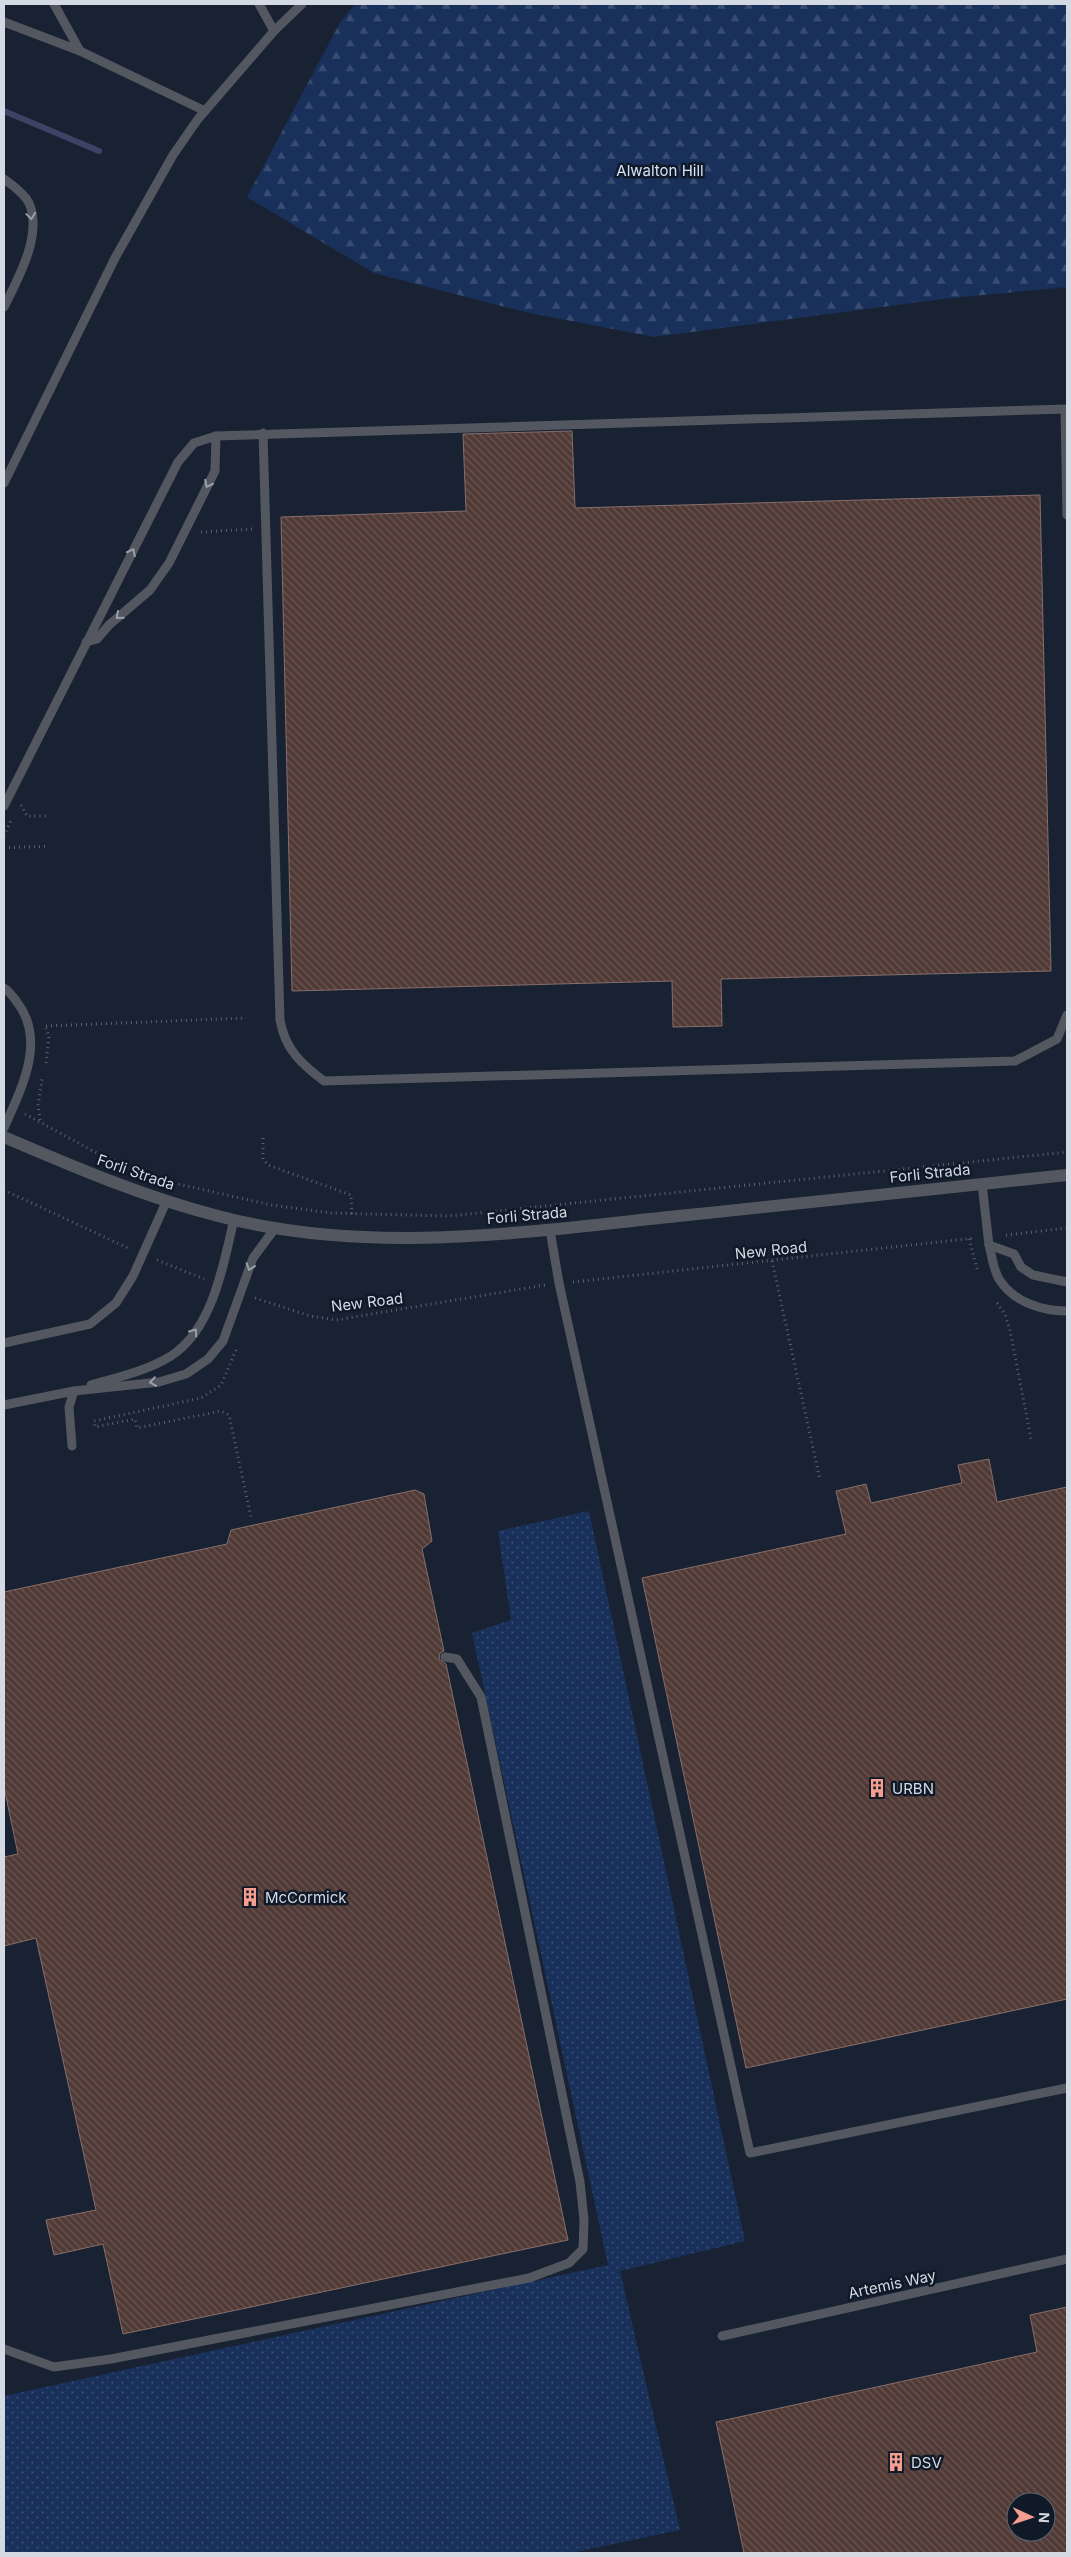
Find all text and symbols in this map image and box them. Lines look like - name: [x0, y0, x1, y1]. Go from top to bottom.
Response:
- park label: Alwalton Hill: [616, 161, 704, 180]
- one-way arrow: [25, 213, 36, 221]
- one-way arrow: [204, 478, 214, 487]
- one-way arrow: [126, 548, 136, 557]
- one-way arrow: [115, 611, 124, 620]
- street label: Forli Strada: [95, 1150, 177, 1194]
- street label: Forli Strada: [889, 1159, 971, 1187]
- street label: Forli Strada: [486, 1202, 568, 1228]
- street label: New Road: [734, 1237, 808, 1263]
- one-way arrow: [246, 1263, 256, 1271]
- street label: New Road: [330, 1288, 404, 1316]
- one-way arrow: [188, 1329, 197, 1338]
- one-way arrow: [149, 1376, 157, 1387]
- building icon: URBN: [866, 1777, 888, 1799]
- place label: URBN: [892, 1779, 934, 1798]
- building icon: McCormick: [239, 1886, 261, 1908]
- place label: McCormick: [265, 1888, 347, 1907]
- street label: Artemis Way: [846, 2265, 938, 2303]
- building icon: DSV: [885, 2451, 907, 2473]
- place label: DSV: [911, 2453, 942, 2472]
- north arrow: [1006, 2492, 1056, 2542]
- text: N: [1036, 2512, 1053, 2523]

